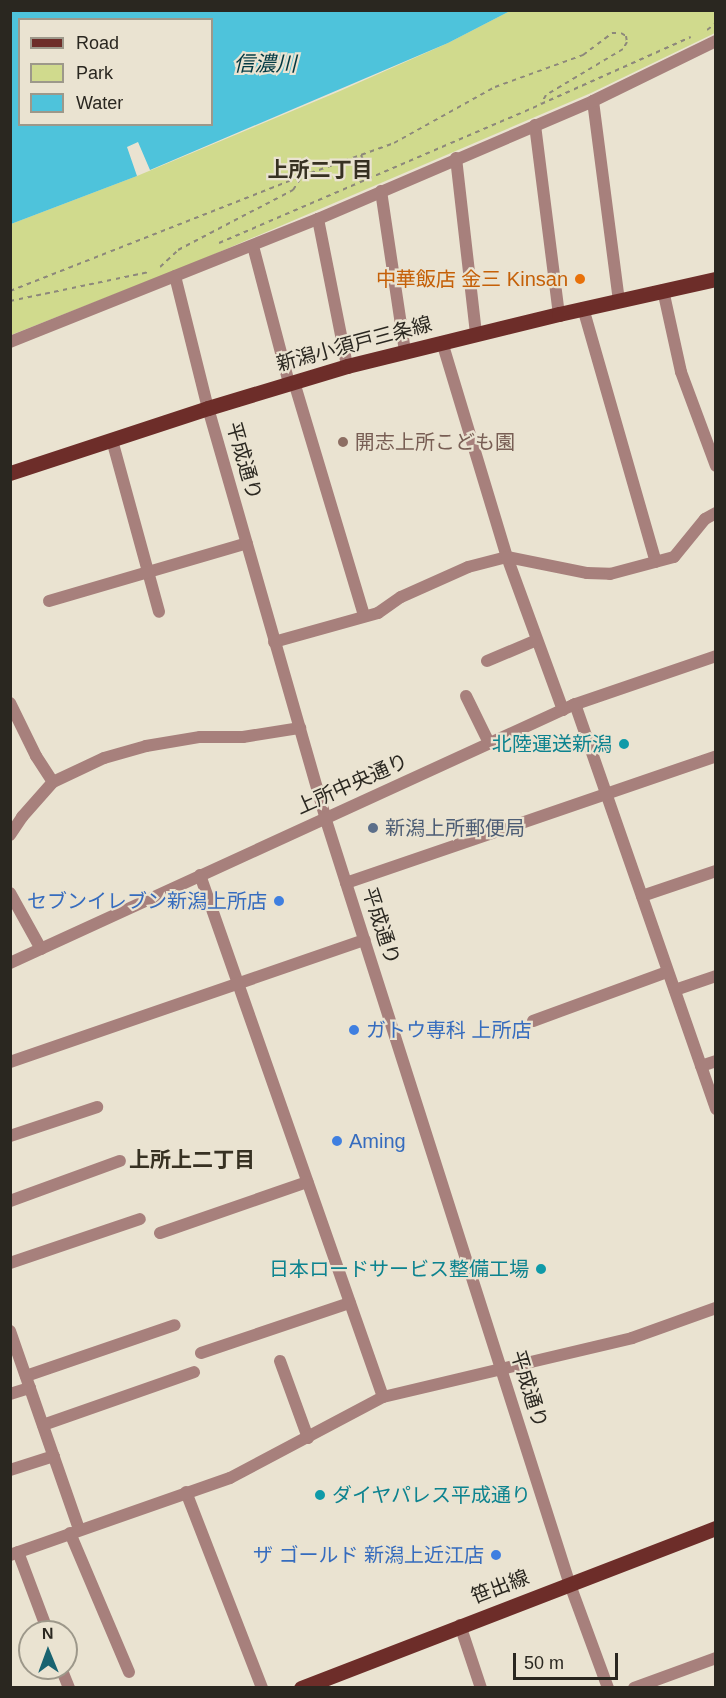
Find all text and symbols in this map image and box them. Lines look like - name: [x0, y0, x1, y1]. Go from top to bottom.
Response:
- legend: [18, 18, 213, 126]
- text: Road: [76, 33, 119, 53]
- water label: 信濃川: [234, 51, 296, 77]
- text: Park: [76, 63, 113, 83]
- text: Water: [76, 93, 123, 113]
- district label: 上所二丁目: [268, 157, 372, 183]
- place label: 中華飯店 金三 Kinsan: [376, 267, 568, 291]
- marker: 中華飯店 金三 Kinsan: [573, 272, 587, 286]
- street label: 新潟小須戸三条線: [274, 312, 434, 376]
- street label: 平成通り: [221, 419, 267, 503]
- place label: 開志上所こども園: [355, 430, 515, 454]
- marker: 開志上所こども園: [336, 435, 350, 449]
- place label: 北陸運送新潟: [492, 732, 612, 756]
- marker: 北陸運送新潟: [617, 737, 631, 751]
- street label: 上所中央通り: [292, 749, 412, 819]
- place label: 新潟上所郵便局: [385, 816, 525, 840]
- marker: 新潟上所郵便局: [366, 821, 380, 835]
- street label: 平成通り: [357, 884, 405, 968]
- place label: セブンイレブン新潟上所店: [27, 889, 267, 913]
- marker: セブンイレブン新潟上所店: [272, 894, 286, 908]
- place label: ガトウ専科 上所店: [366, 1018, 532, 1042]
- marker: ガトウ専科 上所店: [347, 1023, 361, 1037]
- place label: Aming: [349, 1129, 406, 1153]
- marker: Aming: [330, 1134, 344, 1148]
- district label: 上所上二丁目: [129, 1147, 255, 1173]
- place label: 日本ロードサービス整備工場: [269, 1257, 529, 1281]
- marker: 日本ロードサービス整備工場: [534, 1262, 548, 1276]
- street label: 平成通り: [506, 1347, 552, 1431]
- place label: ダイヤパレス平成通り: [332, 1483, 532, 1507]
- marker: ダイヤパレス平成通り: [313, 1488, 327, 1502]
- place label: ザ ゴールド 新潟上近江店: [253, 1543, 484, 1567]
- marker: ザ ゴールド 新潟上近江店: [489, 1548, 503, 1562]
- street label: 笹出線: [468, 1565, 532, 1609]
- north arrow: [18, 1620, 78, 1680]
- text: N: [42, 1625, 54, 1642]
- scale bar: [516, 1641, 621, 1679]
- text: 50 m: [524, 1653, 564, 1673]

